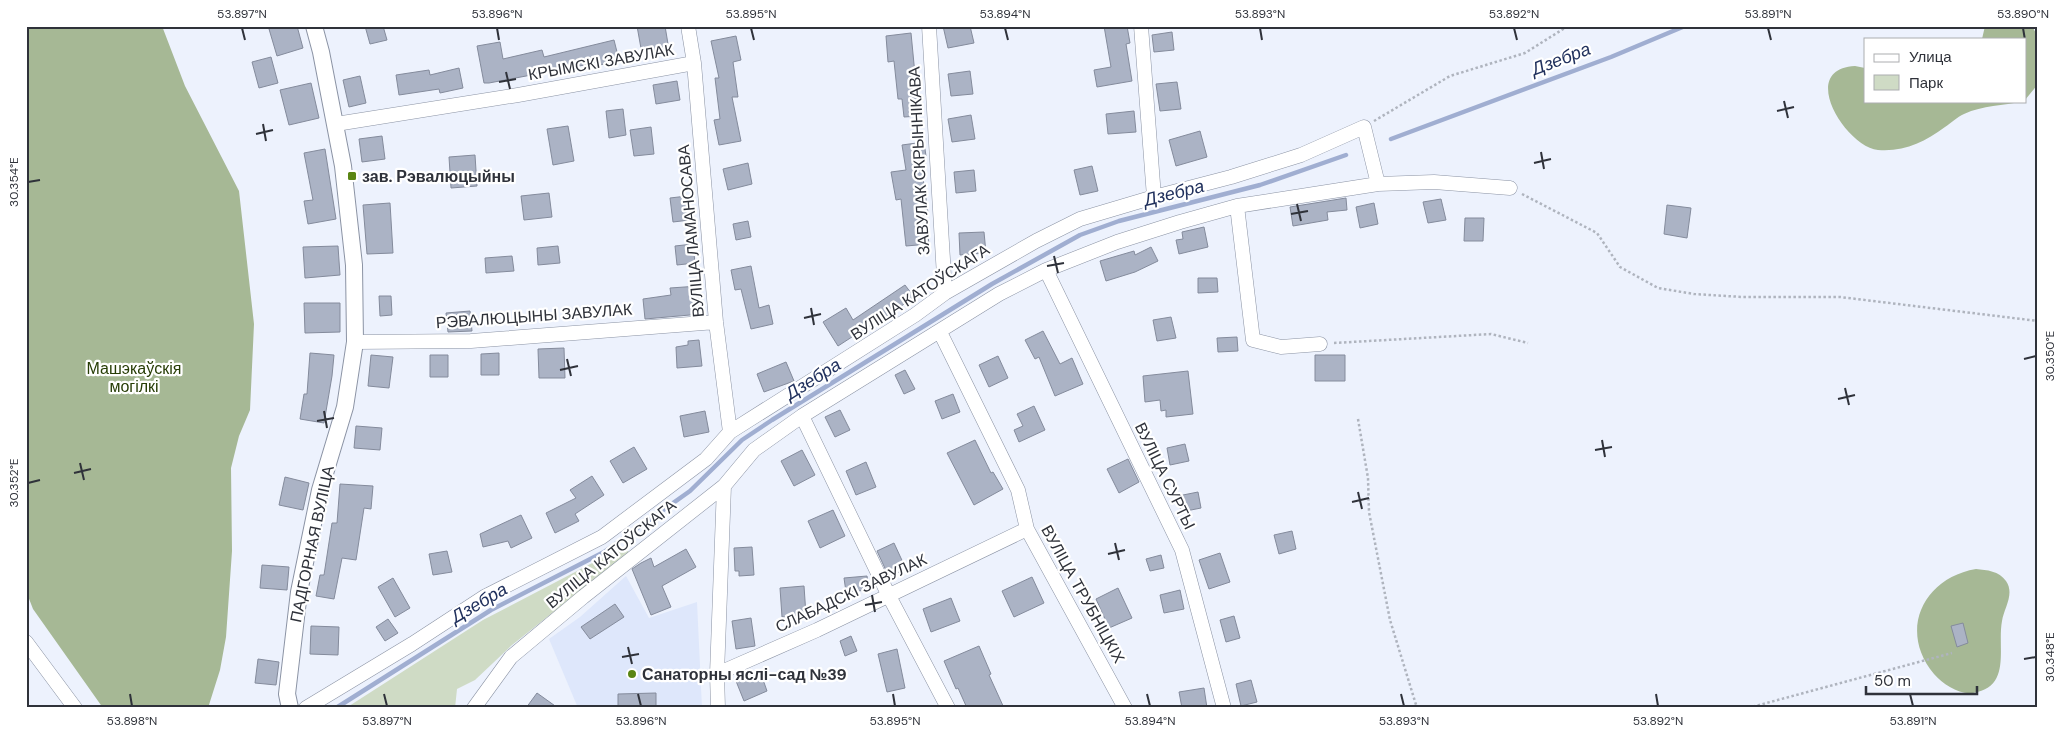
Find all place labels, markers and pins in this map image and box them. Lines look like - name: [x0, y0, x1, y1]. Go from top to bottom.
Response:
- place label: зав. Рэвалюцыйны: [362, 166, 515, 187]
- marker: зав. Рэвалюцыйны: [346, 170, 358, 182]
- place label: Санаторны яслі-сад №39: [642, 664, 847, 685]
- marker: Санаторны яслі-сад №39: [626, 668, 638, 680]

